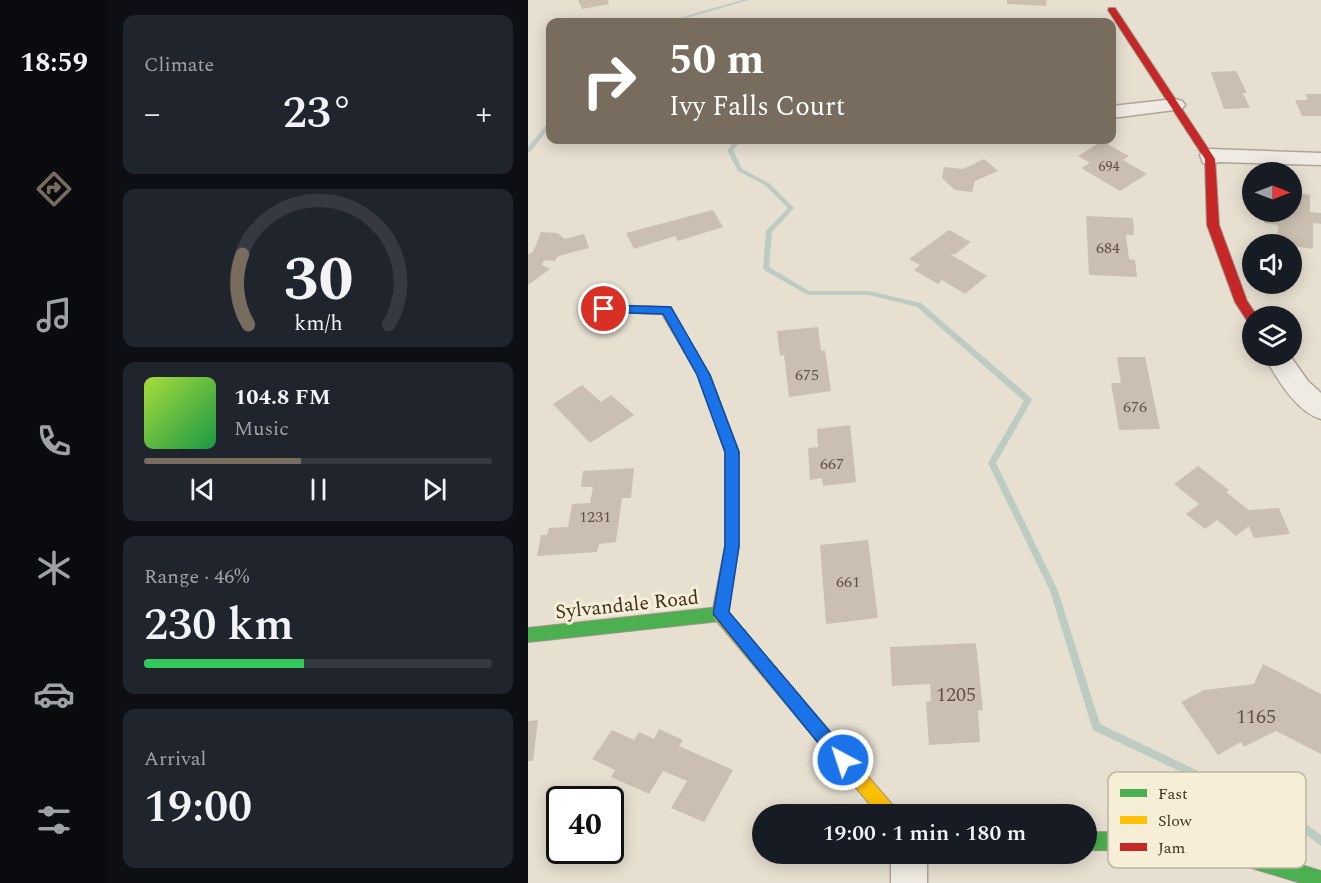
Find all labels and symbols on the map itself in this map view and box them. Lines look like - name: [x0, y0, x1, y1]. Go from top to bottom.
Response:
- house number: 694: [1099, 156, 1120, 177]
- north arrow: [1242, 162, 1302, 222]
- house number: 684: [1096, 236, 1120, 260]
- pin: [578, 283, 629, 334]
- house number: 675: [795, 363, 819, 387]
- house number: 676: [1123, 395, 1147, 419]
- house number: 667: [820, 452, 844, 476]
- house number: 1231: [579, 505, 611, 529]
- house number: 661: [836, 570, 860, 594]
- street label: Sylvandale Road: [554, 583, 700, 627]
- house number: 1205: [936, 680, 976, 710]
- house number: 1165: [1236, 702, 1276, 732]
- position arrow: [811, 728, 875, 792]
- legend: [1108, 772, 1306, 868]
- text: Fast: [1158, 782, 1188, 806]
- speed limit sign: 40: [546, 786, 624, 864]
- text: Slow: [1158, 809, 1193, 833]
- text: Jam: [1158, 836, 1186, 860]

